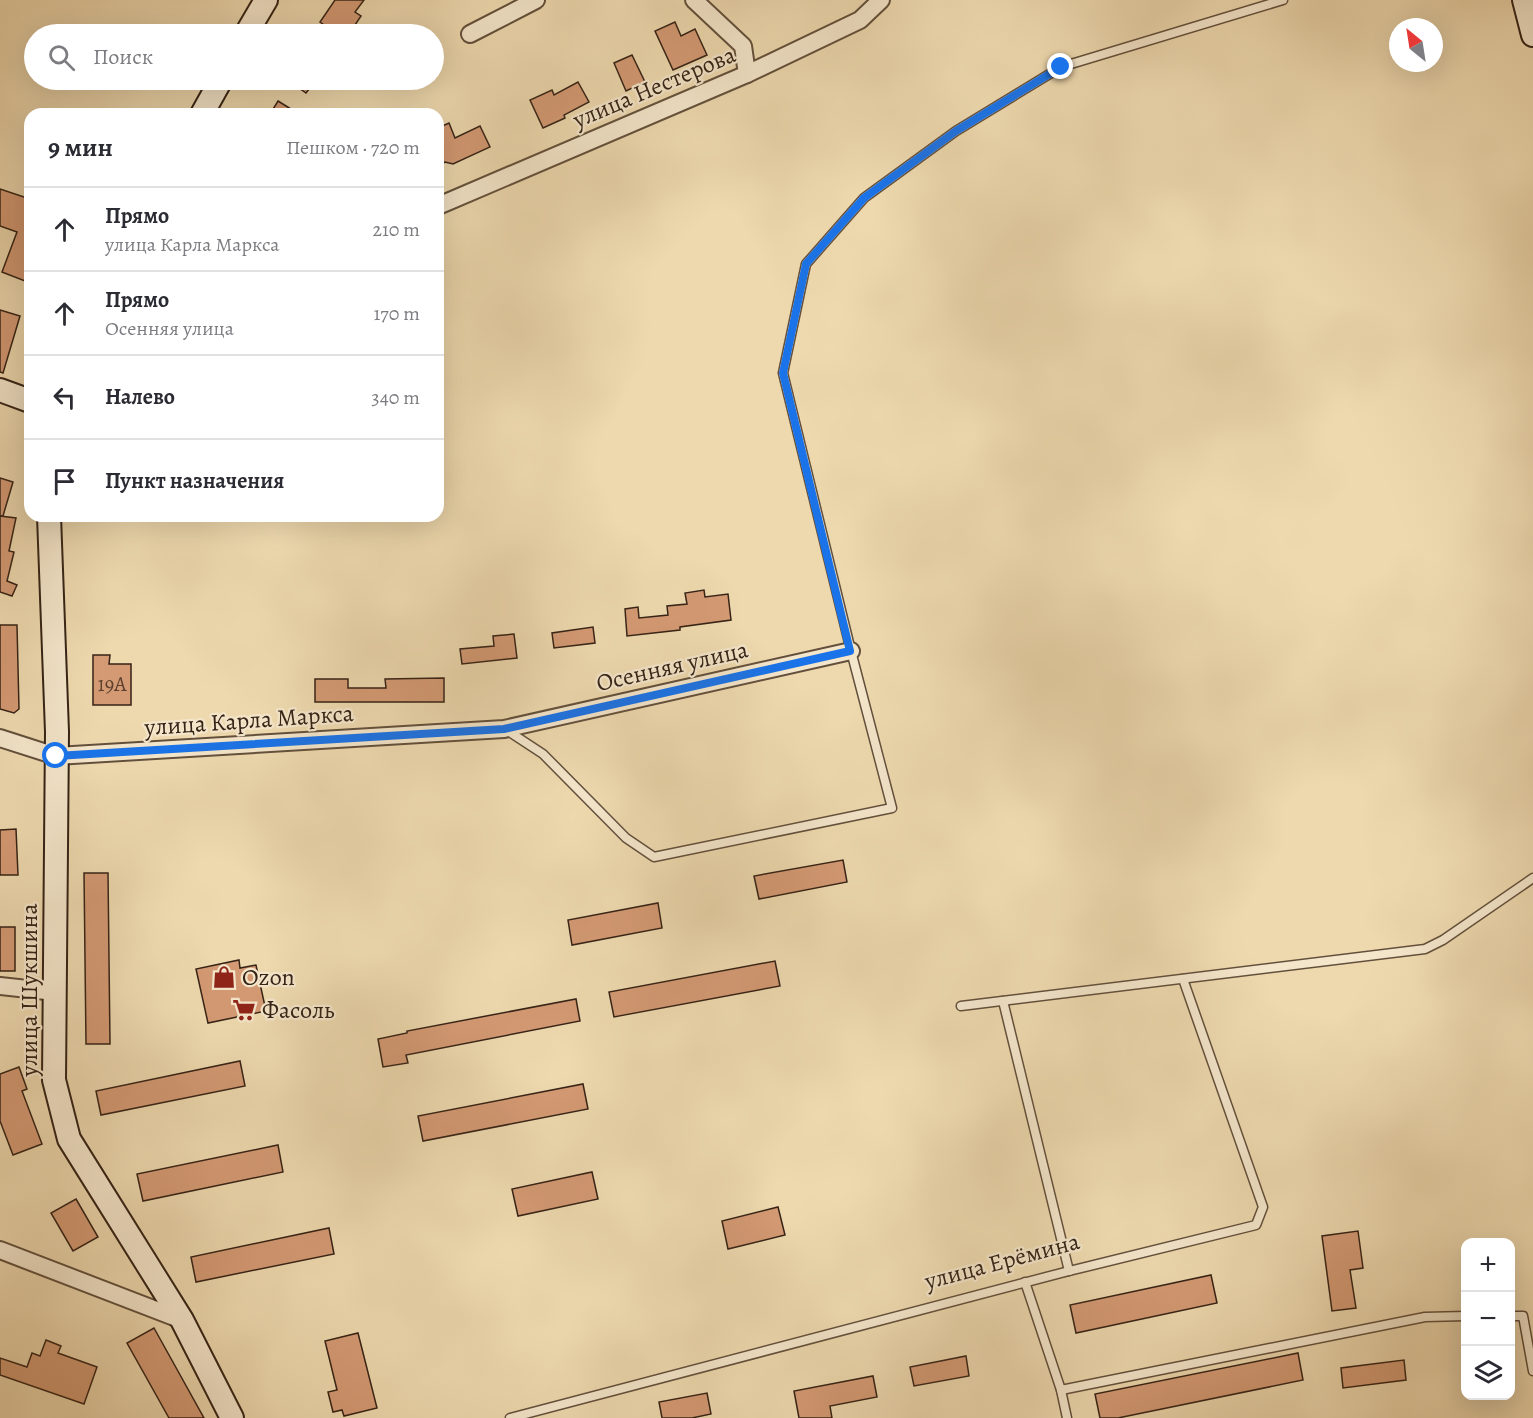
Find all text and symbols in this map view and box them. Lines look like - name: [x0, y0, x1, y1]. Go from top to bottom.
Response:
- north arrow: [1389, 18, 1443, 72]
- search box: [24, 24, 444, 90]
- street label: улица Нестерова: [567, 38, 740, 136]
- icon: search: [45, 41, 78, 74]
- text: Поиск: [93, 42, 153, 72]
- route end: [1047, 53, 1073, 79]
- text: 9 мин: [48, 130, 113, 165]
- text: Пешком · 720 m: [286, 134, 420, 161]
- text: Прямо: [105, 201, 169, 231]
- icon: ahead: [48, 213, 81, 246]
- text: 210 m: [372, 216, 420, 243]
- text: улица Карла Маркса: [105, 231, 280, 258]
- text: Прямо: [105, 285, 169, 315]
- icon: ahead: [48, 297, 81, 330]
- text: 170 m: [374, 300, 420, 327]
- text: Осенняя улица: [105, 315, 234, 342]
- icon: left: [48, 381, 81, 414]
- text: Налево: [105, 382, 175, 412]
- text: 340 m: [371, 384, 420, 411]
- icon: arrive: [48, 465, 81, 498]
- text: Пункт назначения: [105, 466, 284, 496]
- street label: Осенняя улица: [593, 633, 751, 699]
- house number: 19А: [97, 670, 127, 698]
- street label: улица Карла Маркса: [142, 697, 355, 743]
- route start: [42, 742, 68, 768]
- street label: улица Шукшина: [13, 904, 45, 1077]
- place label: Ozon: [242, 961, 295, 993]
- shop icon: Ozon: [211, 964, 237, 990]
- place label: Фасоль: [262, 994, 335, 1026]
- supermarket icon: Фасоль: [231, 997, 257, 1023]
- street label: улица Ерёмина: [920, 1225, 1083, 1297]
- map controls: [1461, 1238, 1515, 1400]
- button: +: [1461, 1238, 1515, 1292]
- button: −: [1461, 1292, 1515, 1346]
- button: layers: [1461, 1346, 1515, 1400]

